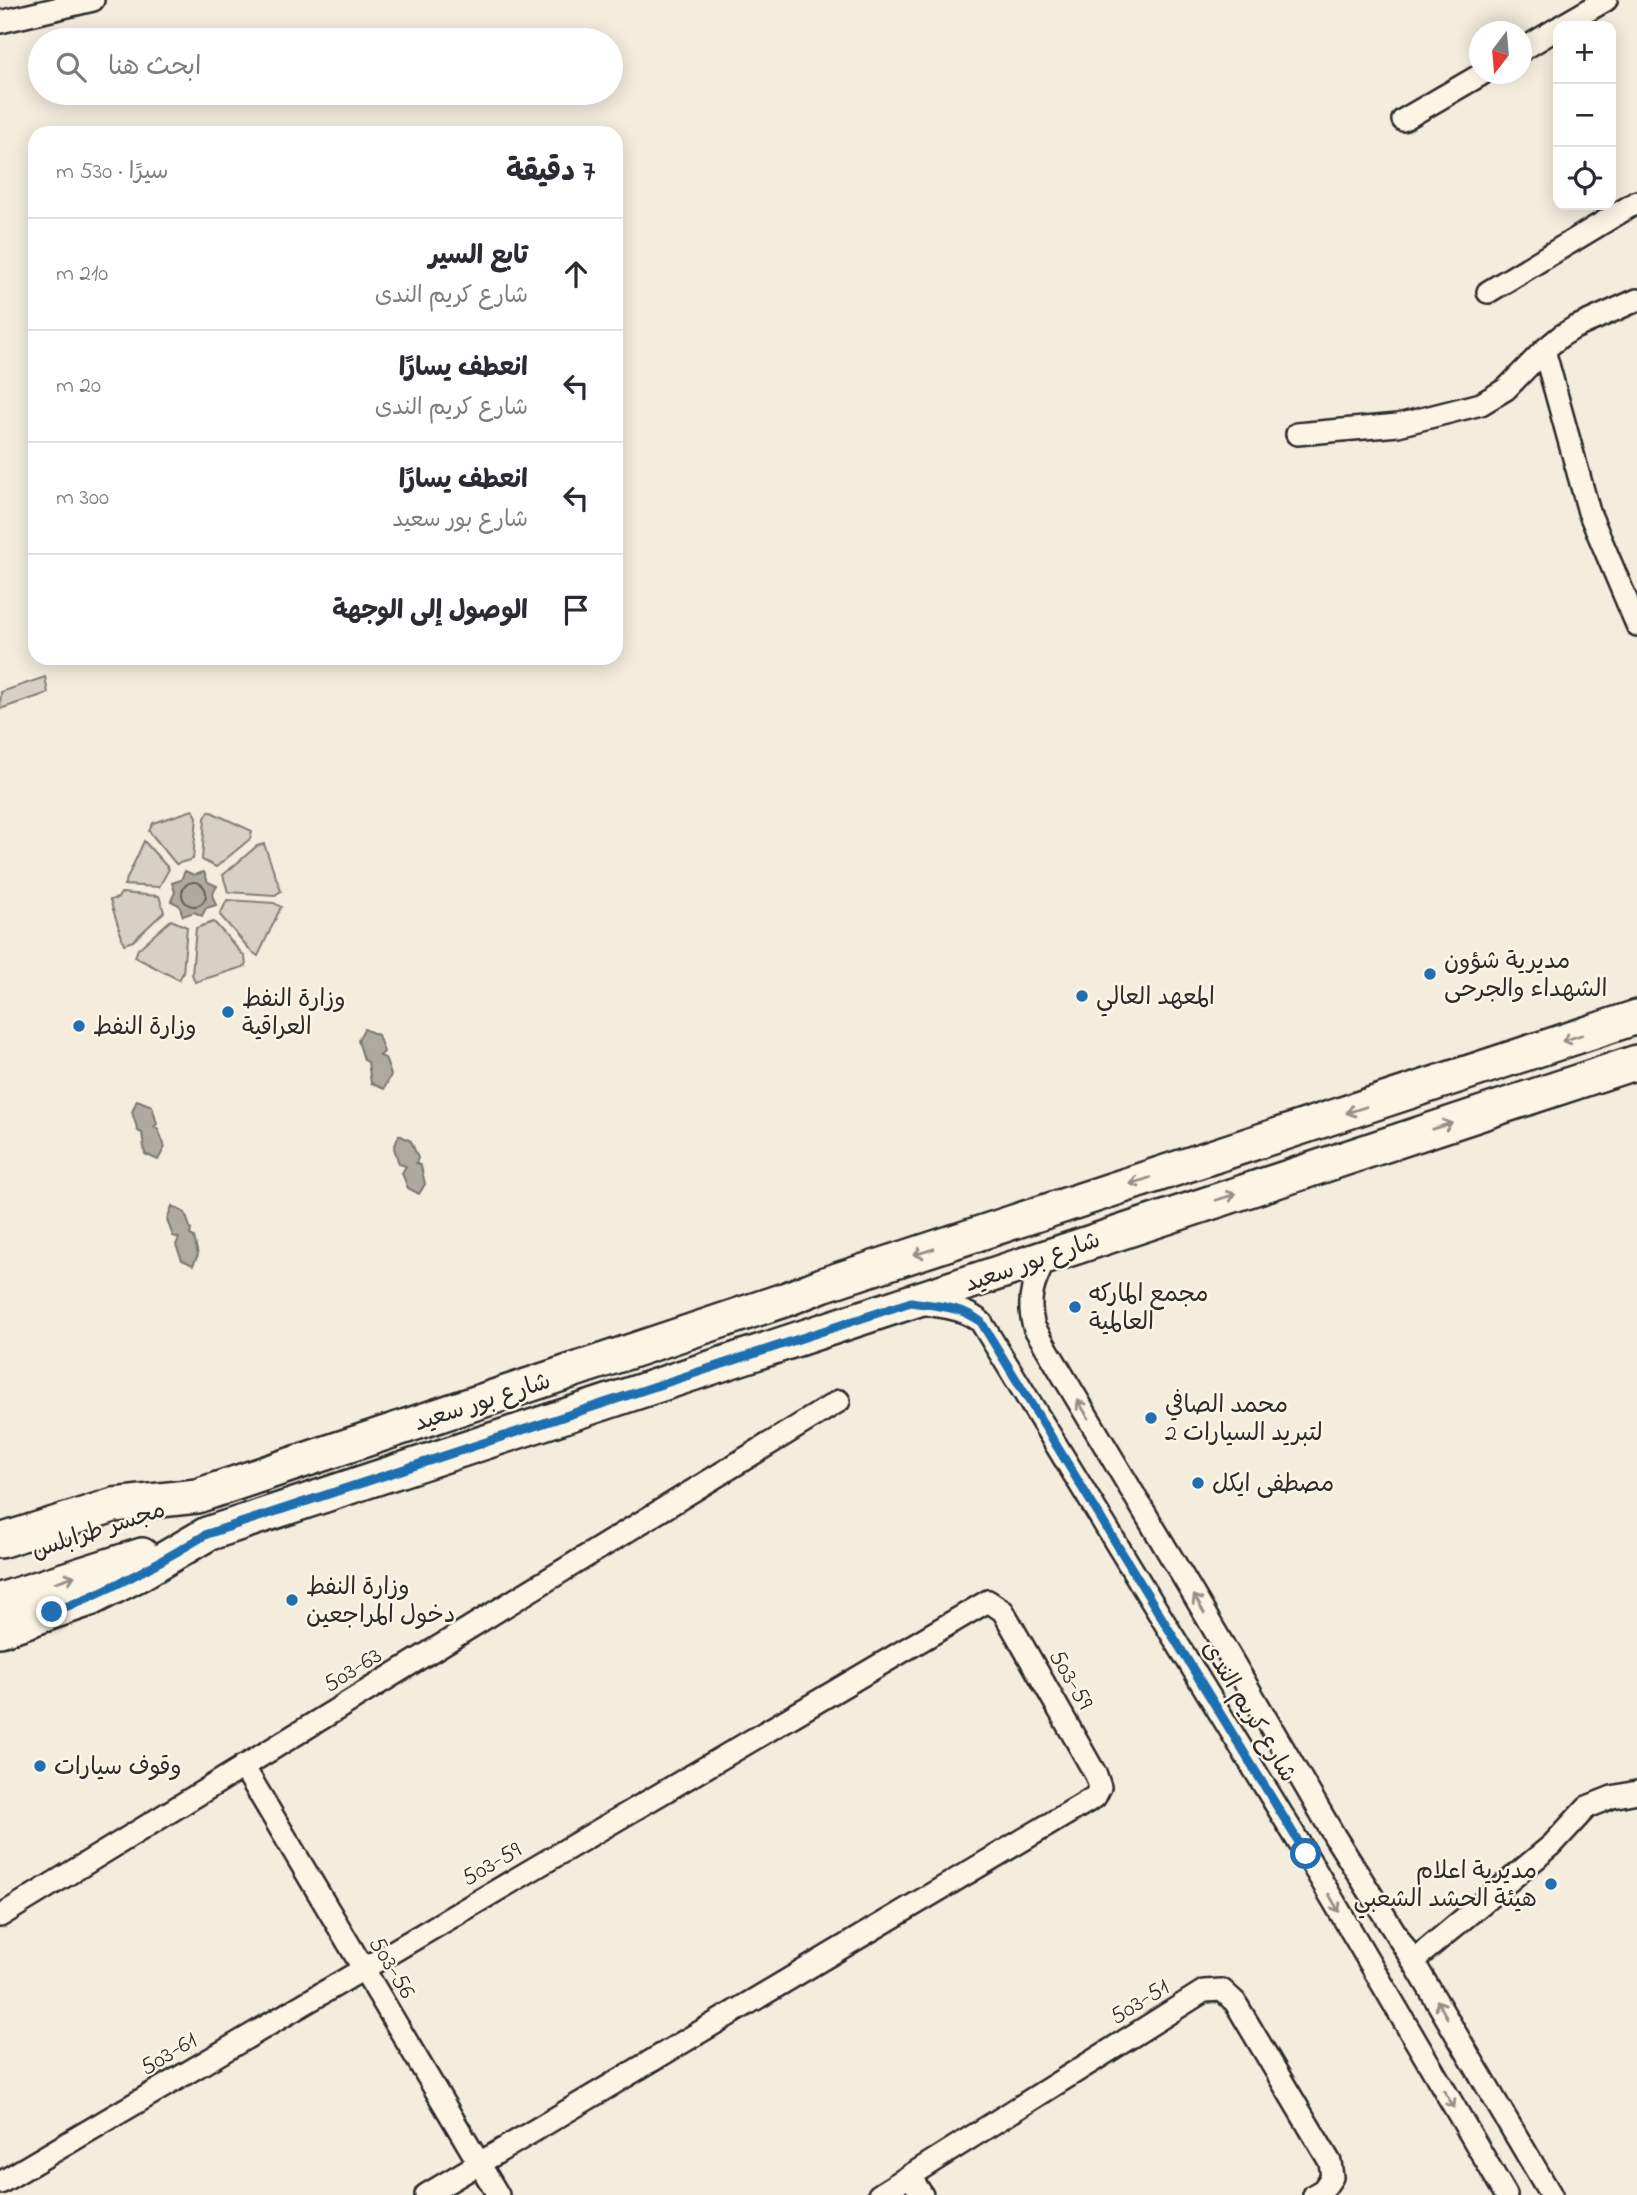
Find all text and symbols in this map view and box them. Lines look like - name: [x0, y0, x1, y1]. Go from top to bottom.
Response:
- north arrow: [1469, 21, 1532, 84]
- map controls: [1553, 21, 1616, 210]
- button: +: [1553, 21, 1616, 84]
- search box: [28, 28, 623, 105]
- icon: search: [52, 48, 90, 86]
- text: ابحث هنا: [108, 49, 201, 87]
- button: −: [1553, 84, 1616, 147]
- button: locate: [1553, 147, 1616, 210]
- text: 7 دقيقة: [506, 151, 595, 195]
- text: سيرًا · 530 m: [56, 156, 169, 189]
- text: تابع السير: [429, 238, 528, 276]
- icon: ahead: [557, 255, 595, 293]
- text: 210 m: [56, 258, 108, 291]
- text: شارع كريم الندى: [375, 280, 528, 313]
- text: انعطف يسارًا: [399, 350, 528, 388]
- icon: left: [557, 367, 595, 405]
- text: 20 m: [56, 370, 101, 403]
- text: شارع كريم الندى: [375, 392, 528, 425]
- text: انعطف يسارًا: [399, 462, 528, 500]
- icon: left: [557, 479, 595, 517]
- text: 300 m: [56, 482, 109, 515]
- text: شارع بور سعيد: [392, 504, 528, 537]
- icon: arrive: [557, 591, 595, 629]
- text: الوصول إلى الوجهة: [332, 593, 528, 631]
- place label: مديرية شؤون الشهداء والجرحى: [1444, 945, 1607, 1008]
- marker: مديرية شؤون الشهداء والجرحى: [1422, 966, 1438, 982]
- place label: المعهد العالي: [1096, 981, 1215, 1017]
- place label: وزارة النفط العراقية: [242, 983, 345, 1046]
- marker: المعهد العالي: [1074, 988, 1090, 1004]
- marker: وزارة النفط العراقية: [220, 1004, 236, 1020]
- place label: وزارة النفط: [93, 1011, 196, 1046]
- marker: وزارة النفط: [71, 1018, 87, 1034]
- one-way arrow: [1562, 1033, 1584, 1046]
- one-way arrow: [1346, 1105, 1368, 1117]
- one-way arrow: [1431, 1119, 1453, 1132]
- one-way arrow: [1130, 1176, 1152, 1189]
- one-way arrow: [1214, 1190, 1236, 1202]
- street label: شارع بور سعيد: [960, 1224, 1105, 1303]
- one-way arrow: [913, 1247, 935, 1260]
- place label: مجمع الماركه العالمية: [1089, 1278, 1208, 1341]
- marker: مجمع الماركه العالمية: [1067, 1299, 1083, 1315]
- street label: شارع بور سعيد: [410, 1365, 556, 1442]
- place label: محمد الصافي لتبريد السيارات 2: [1165, 1389, 1323, 1452]
- one-way arrow: [1076, 1399, 1090, 1419]
- marker: محمد الصافي لتبريد السيارات 2: [1143, 1410, 1159, 1426]
- place label: مصطفى ايكل: [1212, 1468, 1334, 1503]
- marker: مصطفى ايكل: [1190, 1475, 1206, 1491]
- street label: مجسر طرابلس: [27, 1493, 170, 1569]
- place label: وزارة النفط دخول المراجعين: [306, 1571, 455, 1634]
- one-way arrow: [54, 1572, 76, 1585]
- marker: وزارة النفط دخول المراجعين: [284, 1592, 300, 1608]
- one-way arrow: [1192, 1594, 1206, 1614]
- route end: [36, 1596, 67, 1627]
- street label: شارع كريم الندى: [1192, 1635, 1304, 1790]
- street label: 503-63: [317, 1639, 390, 1703]
- street label: 503-59: [1039, 1644, 1101, 1717]
- place label: وقوف سيارات: [54, 1751, 182, 1786]
- marker: وقوف سيارات: [32, 1758, 48, 1774]
- street label: 503-59: [456, 1834, 529, 1896]
- route start: [1290, 1838, 1321, 1869]
- place label: مديرية اعلام هيئة الحشد الشعبي: [1353, 1855, 1537, 1919]
- marker: مديرية اعلام هيئة الحشد الشعبي: [1543, 1876, 1559, 1892]
- one-way arrow: [1327, 1892, 1341, 1912]
- street label: 503-56: [359, 1930, 423, 2007]
- street label: 503-51: [1104, 1971, 1177, 2035]
- one-way arrow: [1435, 2000, 1449, 2020]
- street label: 503-61: [134, 2024, 205, 2086]
- one-way arrow: [1442, 2088, 1456, 2108]

